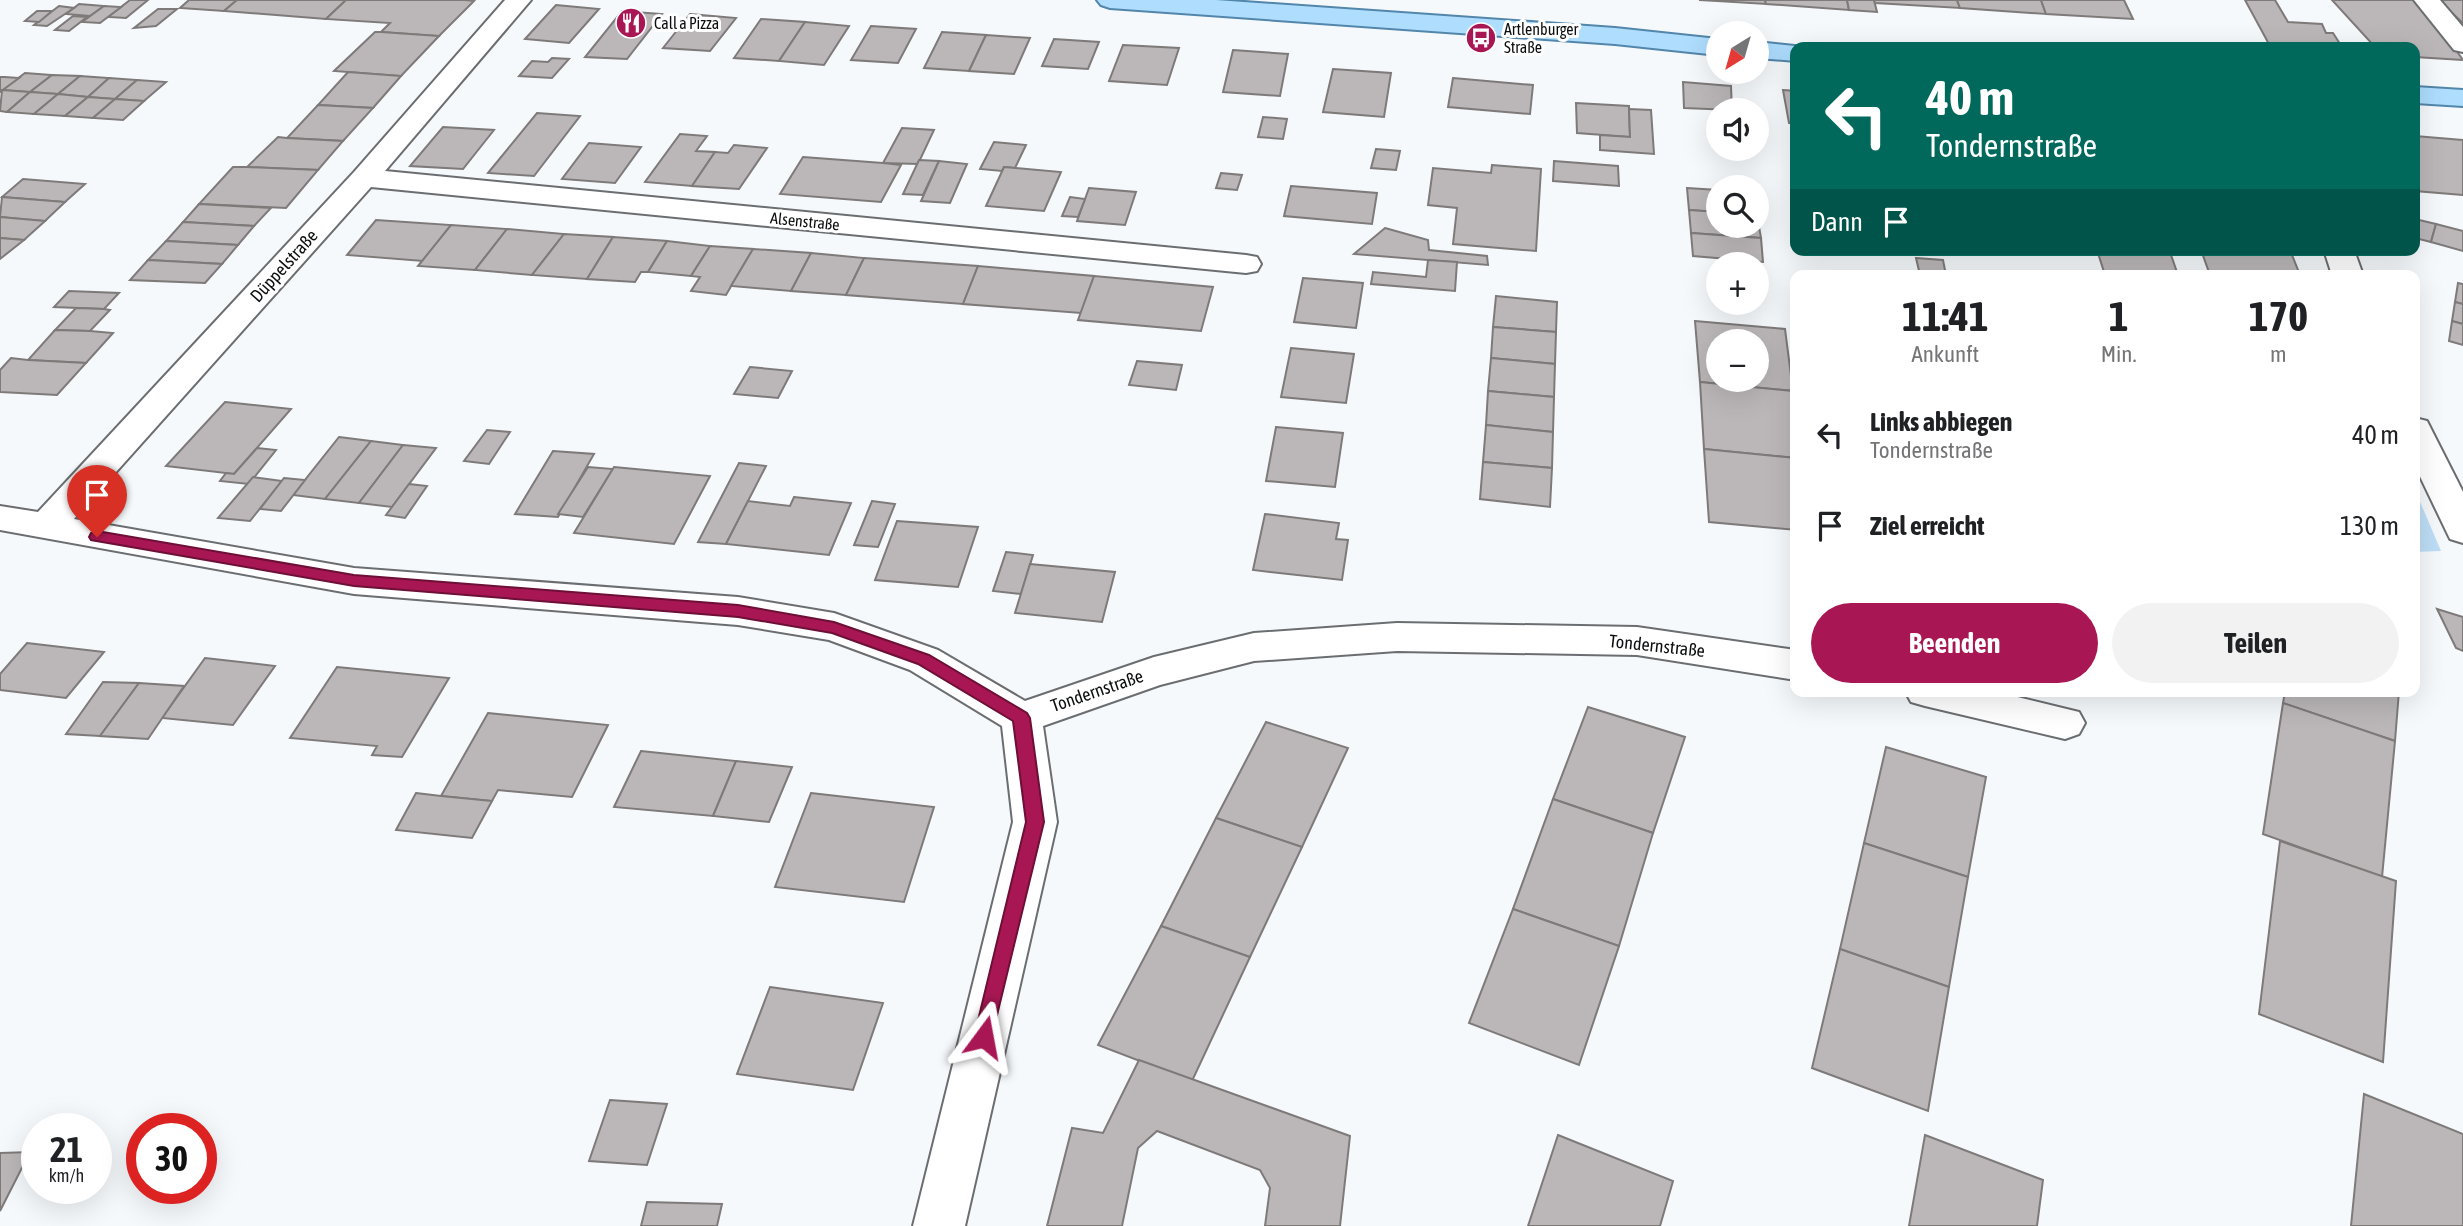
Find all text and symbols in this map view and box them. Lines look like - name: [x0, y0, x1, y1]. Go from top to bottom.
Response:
- restaurant icon: Call a Pizza: [614, 6, 648, 40]
- place label: Call a Pizza: [654, 14, 719, 32]
- place label: Artlenburger Straße: [1504, 20, 1578, 56]
- bus stop icon: Artlenburger Straße: [1464, 21, 1498, 55]
- north arrow: [1706, 21, 1769, 84]
- map controls: [1706, 21, 1769, 392]
- text: 40 m: [1926, 69, 2014, 125]
- icon: left: [1811, 70, 1902, 161]
- button: sound: [1706, 98, 1769, 161]
- text: Tondernstraße: [1926, 127, 2097, 164]
- button: search: [1706, 175, 1769, 238]
- icon: arrive: [1877, 203, 1915, 241]
- text: Dann: [1811, 207, 1863, 237]
- street label: Alsenstraße: [769, 208, 841, 234]
- street label: Düppelstraße: [246, 225, 322, 306]
- button: +: [1706, 252, 1769, 315]
- text: 11:41: [1902, 292, 1989, 340]
- text: 1: [2109, 292, 2128, 340]
- text: 170: [2249, 292, 2308, 340]
- button: −: [1706, 329, 1769, 392]
- text: Ankunft: [1911, 341, 1979, 367]
- text: Min.: [2101, 341, 2137, 367]
- text: m: [2270, 341, 2287, 367]
- text: Links abbiegen: [1870, 407, 2012, 437]
- icon: left: [1811, 416, 1849, 454]
- text: 40 m: [2352, 420, 2399, 450]
- text: Tondernstraße: [1870, 437, 1993, 463]
- pin: [67, 465, 127, 537]
- icon: arrive: [78, 476, 116, 514]
- icon: arrive: [1811, 507, 1849, 545]
- text: Ziel erreicht: [1870, 511, 1985, 541]
- text: 130 m: [2340, 511, 2399, 541]
- button: Beenden: [1811, 603, 2098, 683]
- button: Teilen: [2112, 603, 2399, 683]
- street label: Tondernstraße: [1608, 630, 1706, 661]
- street label: Tondernstraße: [1048, 665, 1146, 716]
- position arrow: [947, 1000, 1021, 1074]
- speed limit sign: 30: [126, 1113, 217, 1204]
- text: 21: [50, 1129, 83, 1169]
- text: km/h: [49, 1165, 84, 1186]

